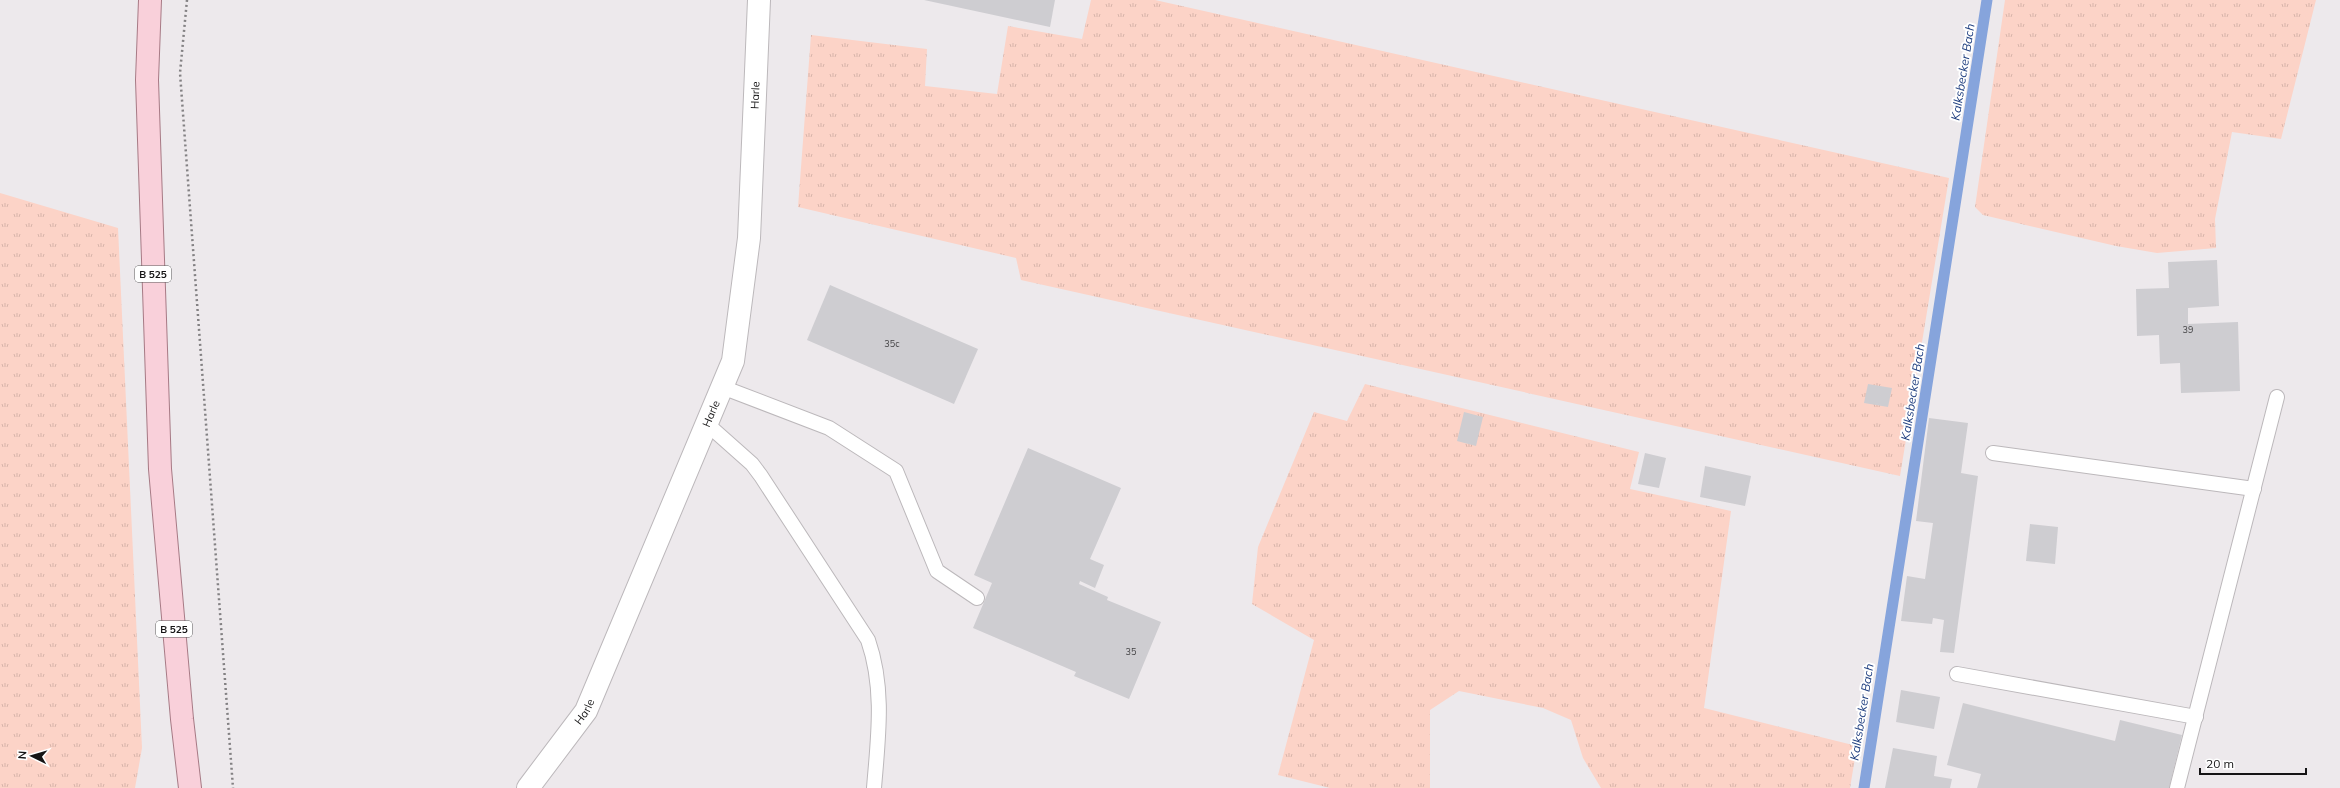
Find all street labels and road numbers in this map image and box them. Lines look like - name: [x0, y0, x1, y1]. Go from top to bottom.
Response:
- street label: Harle: [747, 81, 763, 109]
- road number: B 525: [135, 266, 171, 282]
- street label: Harle: [699, 398, 723, 429]
- road number: B 525: [156, 621, 192, 637]
- street label: Harle: [571, 697, 597, 727]

